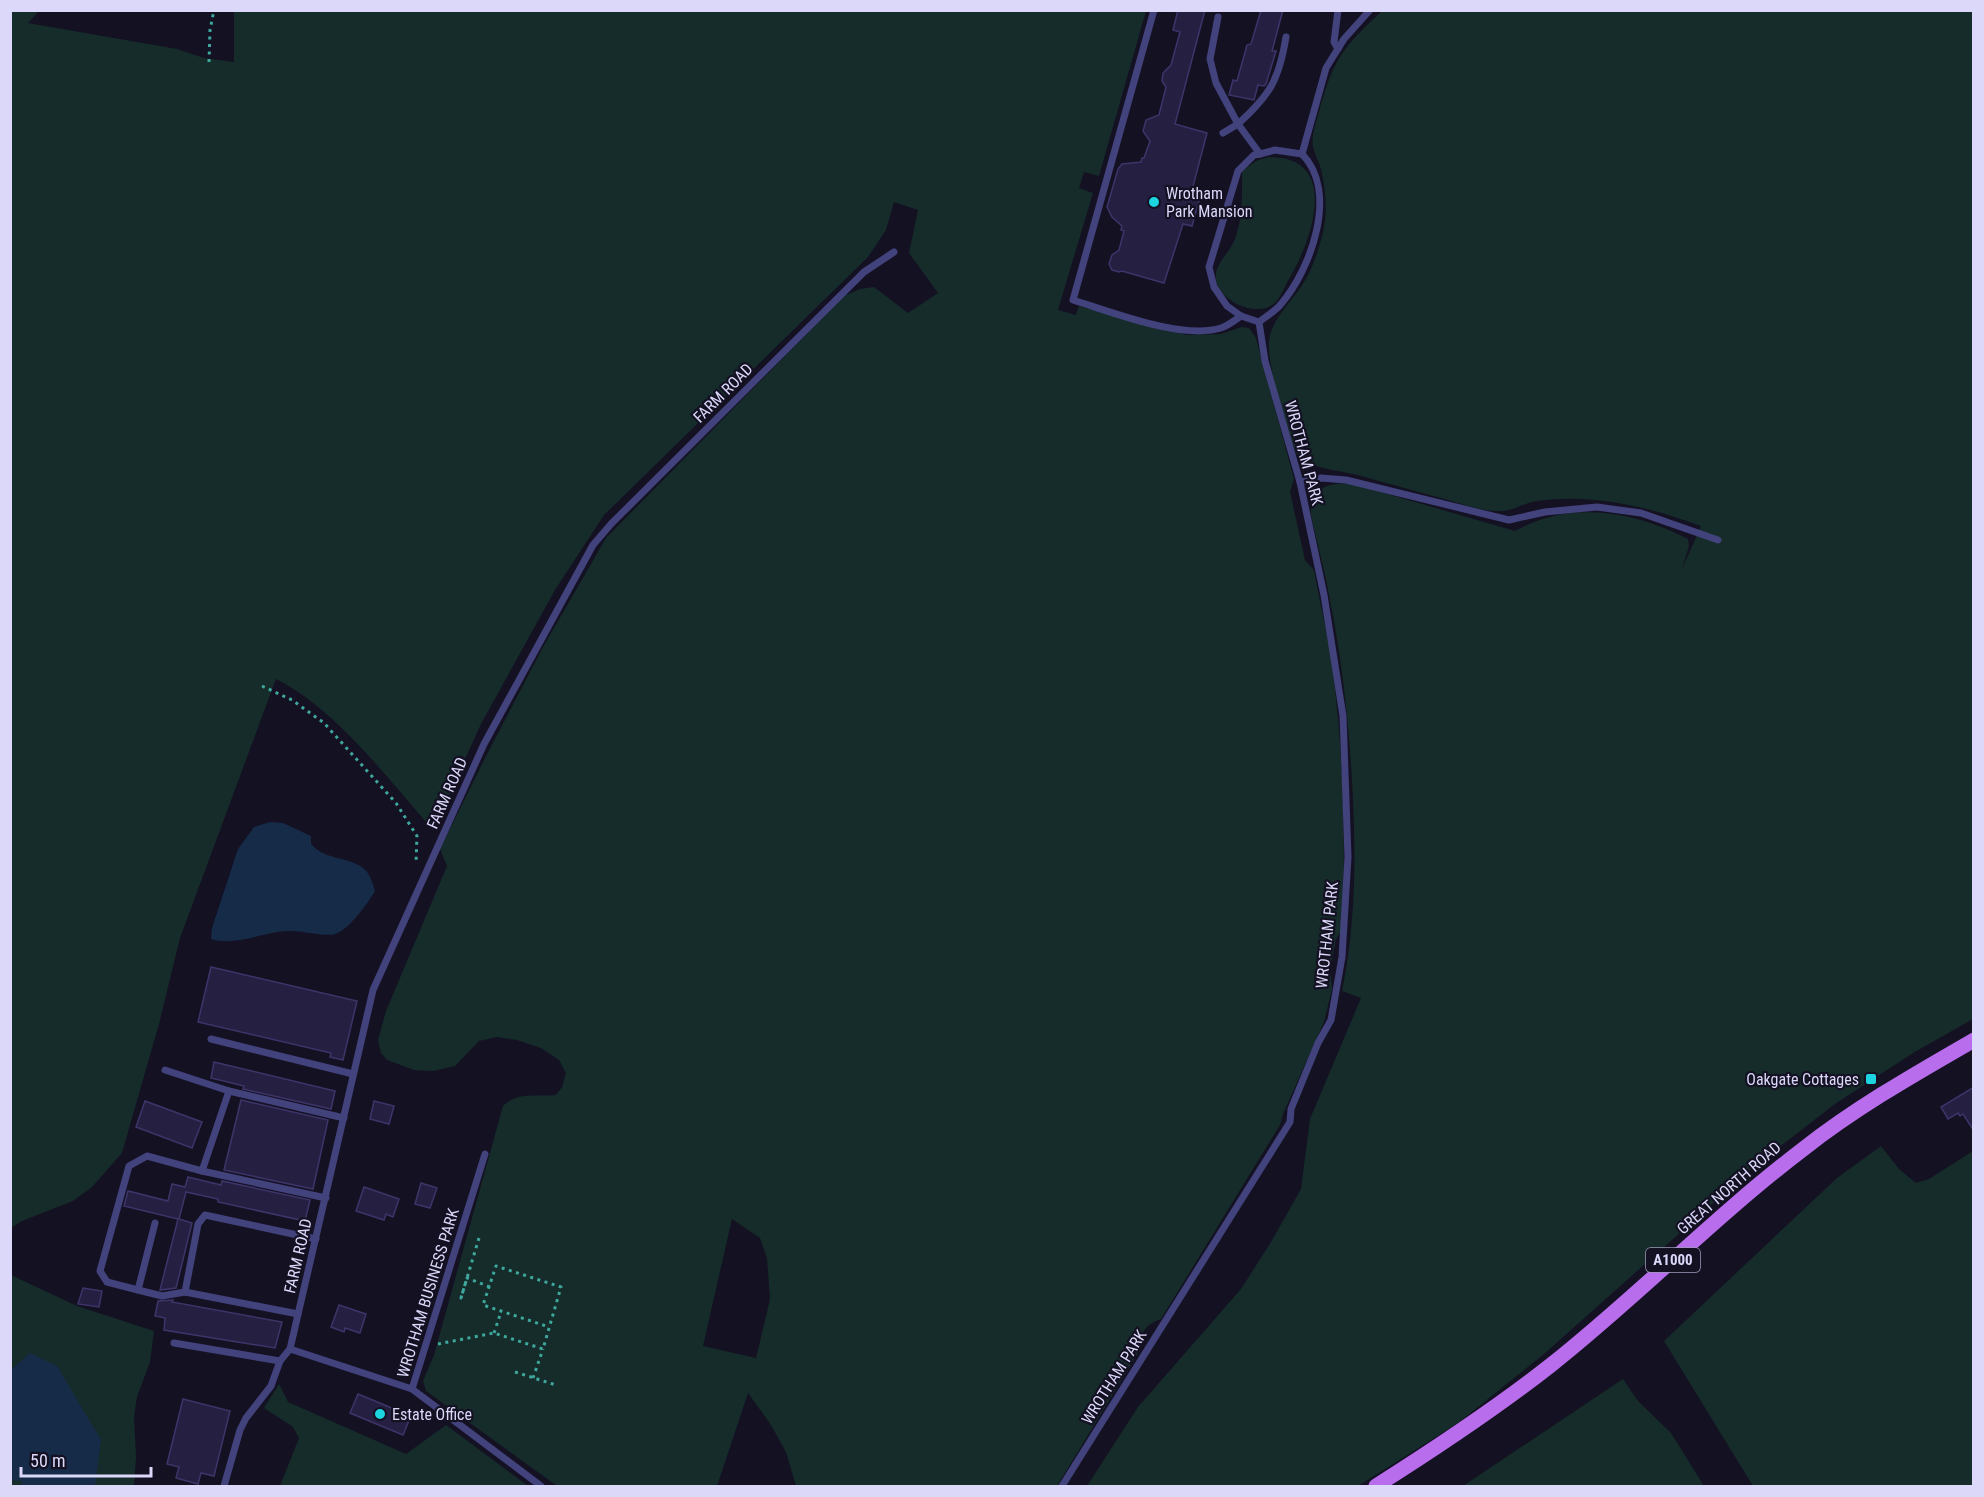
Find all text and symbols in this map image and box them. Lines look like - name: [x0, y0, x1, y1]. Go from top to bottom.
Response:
- place label: Wrotham Park Mansion: [1166, 184, 1252, 221]
- marker: Wrotham Park Mansion: [1147, 195, 1161, 209]
- street label: FARM ROAD: [689, 359, 757, 427]
- street label: WROTHAM PARK: [1281, 399, 1327, 508]
- street label: FARM ROAD: [423, 754, 471, 832]
- street label: WROTHAM PARK: [1312, 880, 1342, 990]
- place label: Oakgate Cottages: [1746, 1070, 1859, 1089]
- marker: Oakgate Cottages: [1864, 1072, 1878, 1086]
- street label: GREAT NORTH ROAD: [1673, 1138, 1785, 1238]
- street label: WROTHAM BUSINESS PARK: [393, 1206, 463, 1380]
- street label: FARM ROAD: [280, 1217, 316, 1295]
- road number: A1000: [1646, 1248, 1700, 1272]
- street label: WROTHAM PARK: [1077, 1326, 1151, 1428]
- place label: Estate Office: [392, 1405, 472, 1424]
- marker: Estate Office: [373, 1407, 387, 1421]
- scale bar: [21, 1440, 152, 1478]
- text: 50 m: [30, 1450, 65, 1471]

